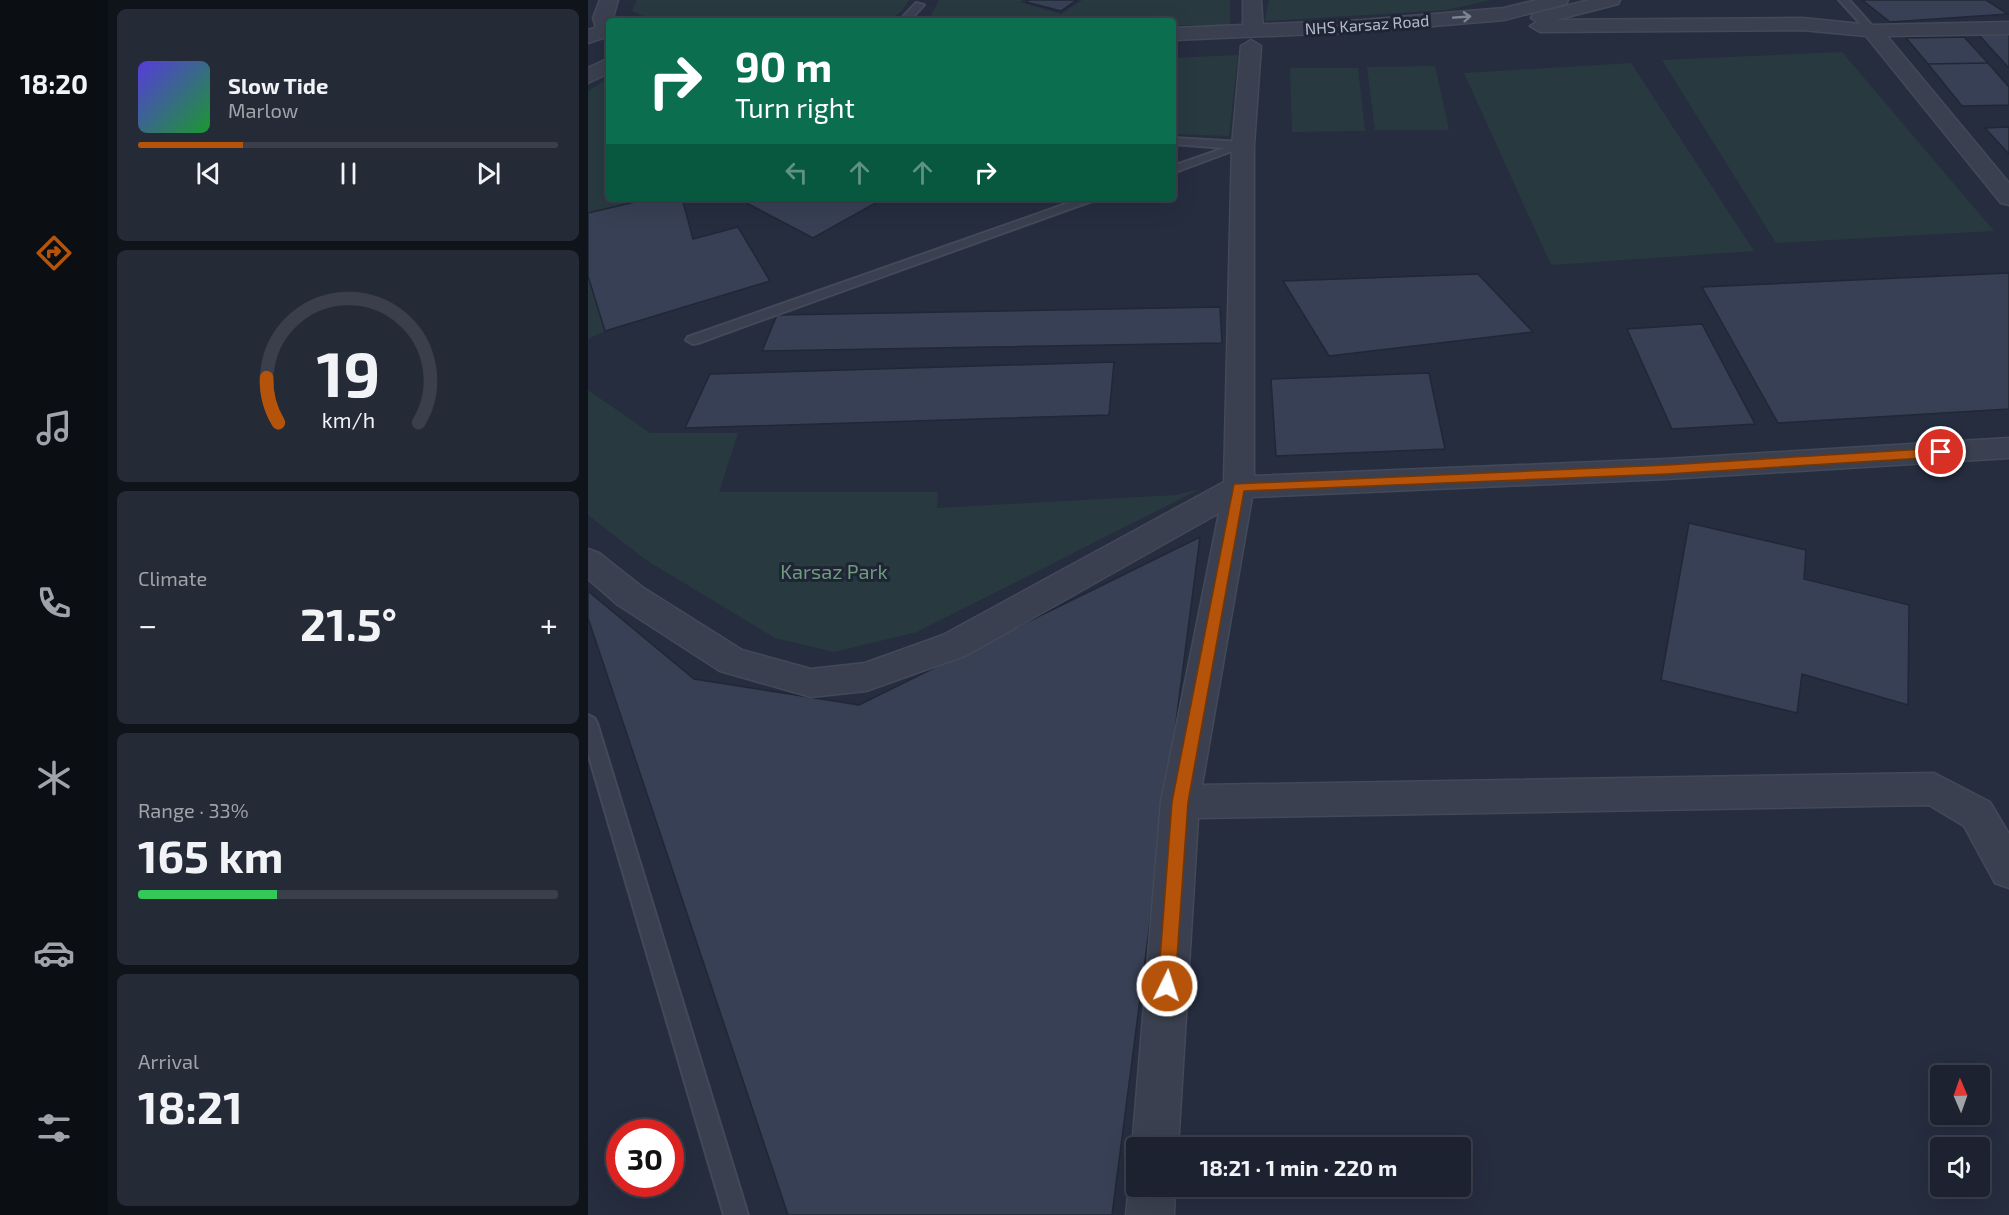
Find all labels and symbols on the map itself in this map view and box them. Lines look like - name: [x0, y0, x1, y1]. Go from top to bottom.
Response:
- street label: NHS Karsaz Road: [1304, 10, 1430, 38]
- one-way arrow: [1451, 11, 1471, 22]
- pin: [1915, 426, 1966, 477]
- park label: Karsaz Park: [780, 559, 888, 583]
- position arrow: [1135, 954, 1199, 1018]
- north arrow: [1930, 1065, 1990, 1125]
- speed limit sign: 30: [606, 1119, 684, 1197]

